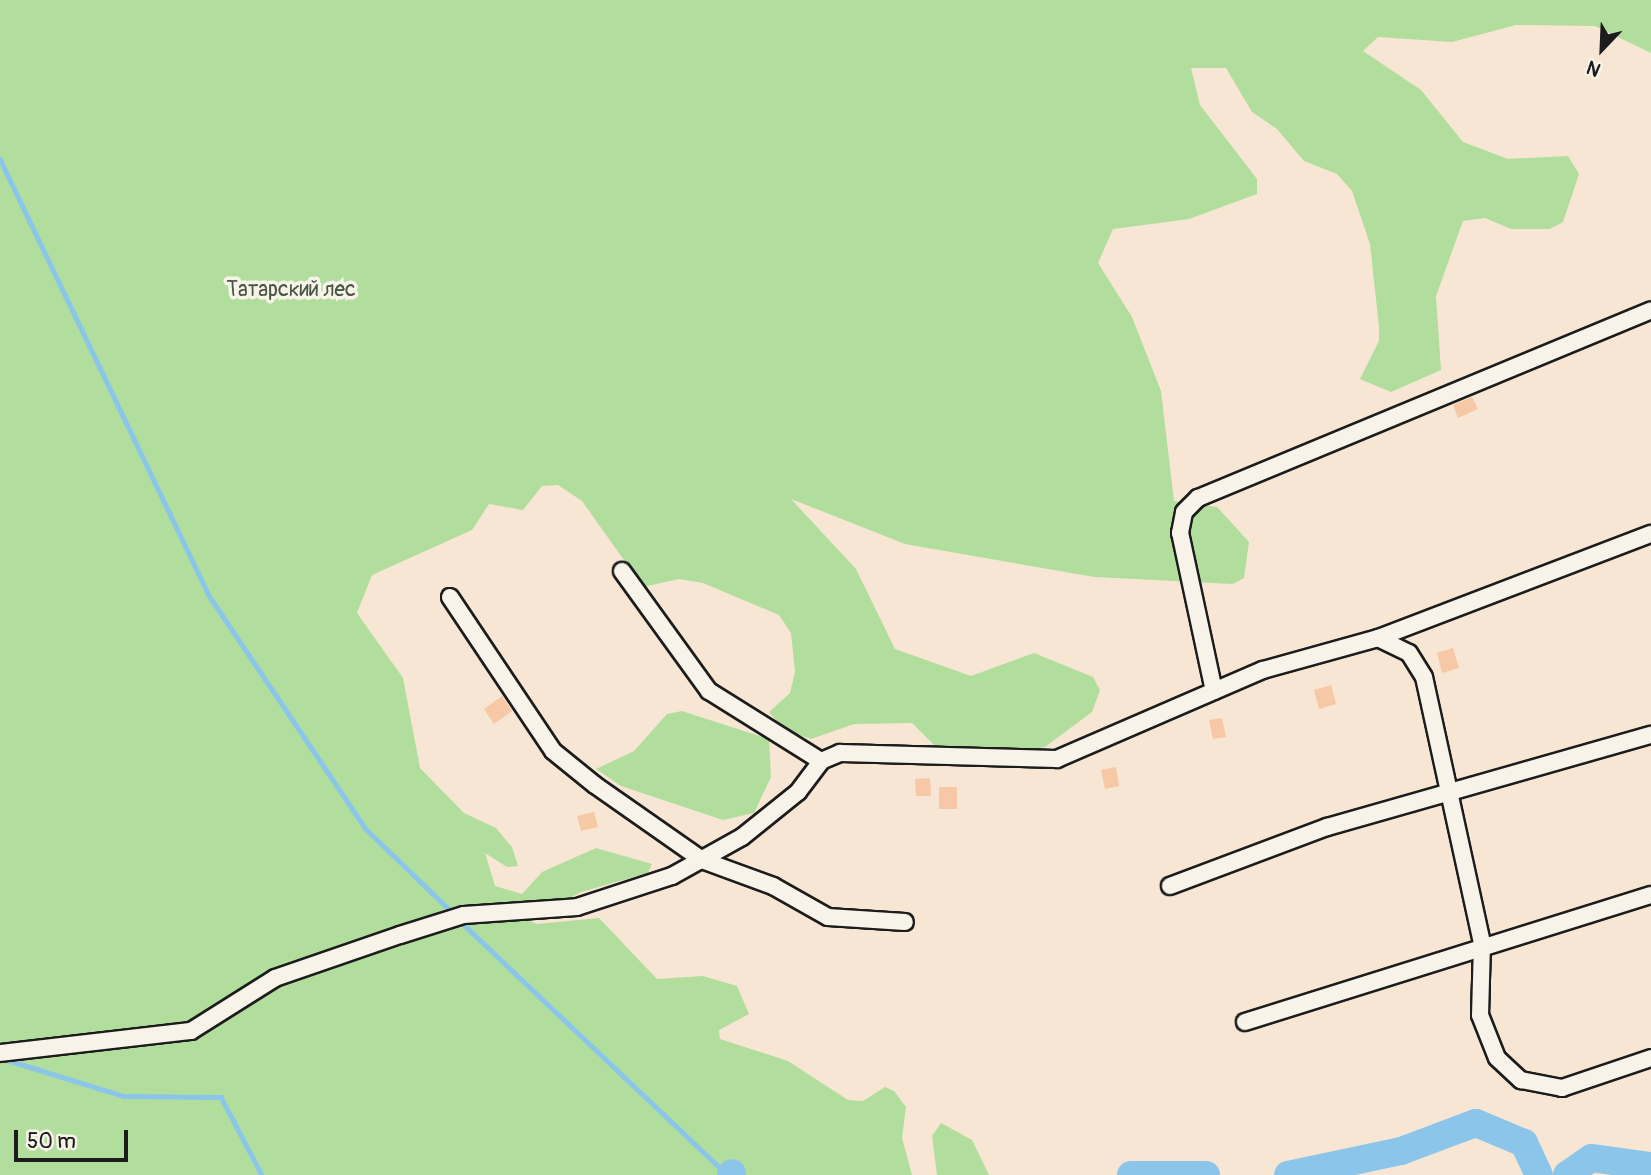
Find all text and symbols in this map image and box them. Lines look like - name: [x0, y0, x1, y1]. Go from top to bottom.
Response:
- north arrow: [1567, 14, 1637, 84]
- text: N: [1583, 55, 1604, 82]
- park label: Татарский лес: [226, 277, 356, 303]
- scale bar: [18, 1116, 131, 1160]
- text: 50 m: [27, 1128, 76, 1155]

